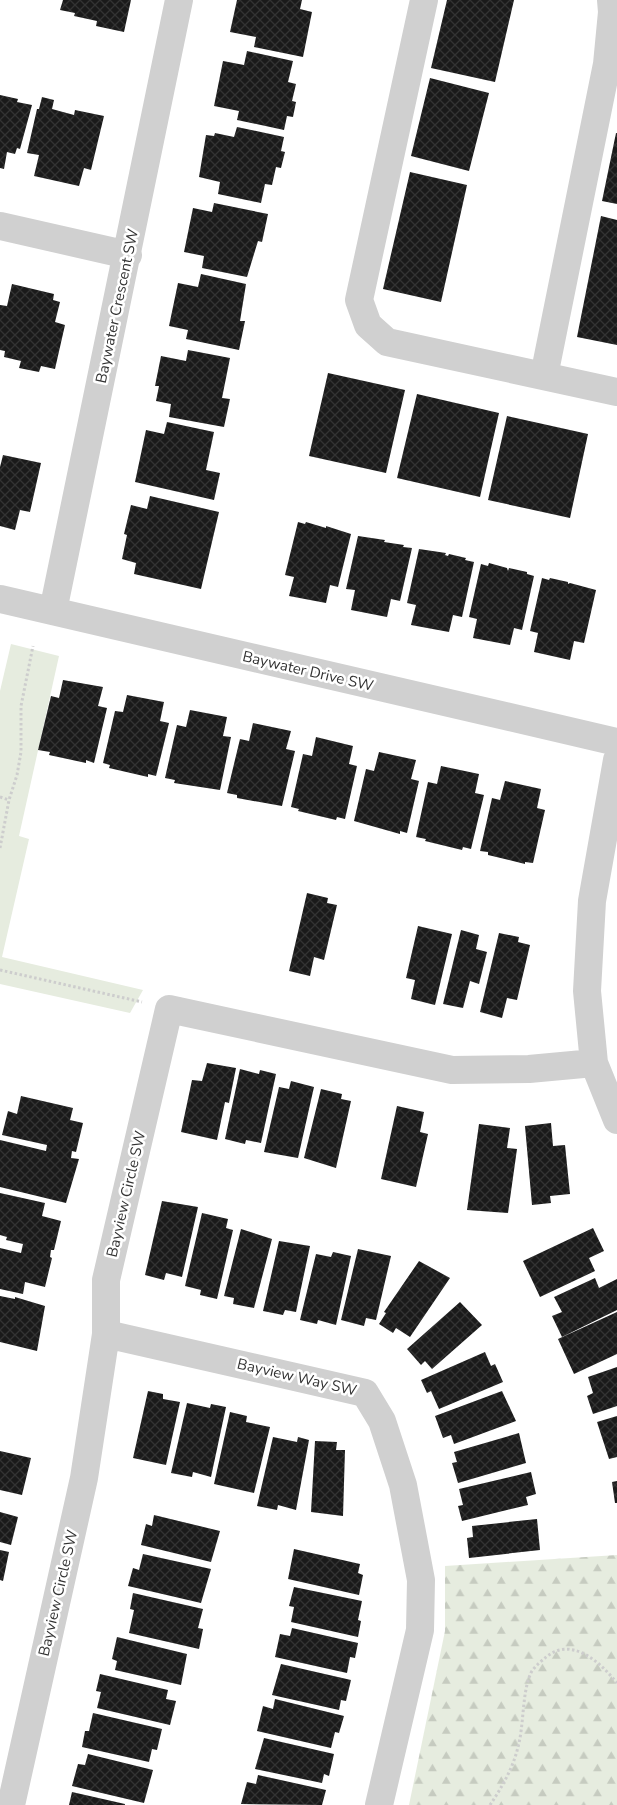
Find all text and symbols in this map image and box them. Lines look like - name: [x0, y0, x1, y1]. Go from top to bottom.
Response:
- street label: Baywater Crescent SW: [91, 227, 143, 385]
- street label: Baywater Drive SW: [241, 646, 376, 696]
- street label: Bayview Circle SW: [102, 1128, 150, 1259]
- street label: Bayview Way SW: [235, 1354, 359, 1401]
- street label: Bayview Circle SW: [34, 1527, 82, 1658]

